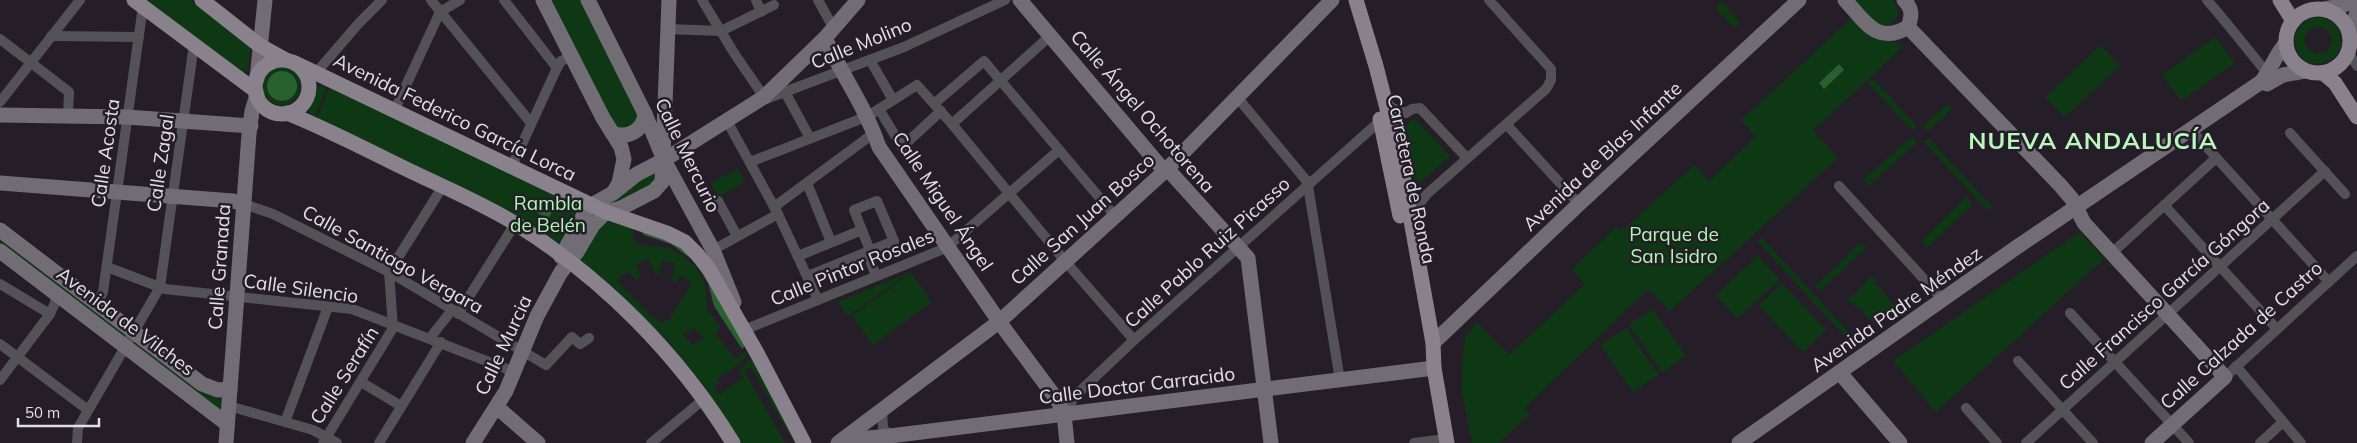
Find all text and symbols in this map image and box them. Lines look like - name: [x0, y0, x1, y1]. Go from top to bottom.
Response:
- street label: Calle Molino: [807, 12, 915, 74]
- street label: Calle Ángel Ochotorena: [1066, 25, 1220, 197]
- street label: Avenida Federico García Lorca: [330, 48, 580, 186]
- street label: Avenida de Blas Infante: [1517, 76, 1687, 236]
- street label: Carretera de Ronda: [1382, 92, 1442, 266]
- street label: Calle Mercurio: [650, 94, 726, 216]
- street label: Calle Acosta: [85, 97, 125, 209]
- street label: Calle Zagal: [141, 113, 179, 213]
- district label: NUEVA ANDALUCÍA: [1968, 125, 2218, 155]
- street label: Calle Miguel Ángel: [888, 127, 998, 275]
- street label: Calle San Juan Bosco: [1005, 148, 1159, 290]
- street label: Calle Pablo Ruiz Picasso: [1119, 171, 1295, 333]
- park label: Rambla de Belén: [510, 191, 586, 237]
- street label: Calle Francisco García Góngora: [2054, 193, 2274, 395]
- street label: Calle Santiago Vergara: [298, 199, 488, 319]
- street label: Calle Granada: [203, 203, 235, 331]
- park label: Parque de San Isidro: [1629, 222, 1719, 268]
- street label: Calle Pintor Rosales: [767, 223, 937, 311]
- street label: Avenida Padre Méndez: [1806, 241, 1986, 377]
- street label: Calle Calzada de Castro: [2155, 256, 2327, 414]
- street label: Avenida de Vilches: [52, 261, 200, 381]
- street label: Calle Silencio: [242, 268, 360, 308]
- street label: Calle Murcia: [469, 291, 537, 399]
- street label: Calle Serafín: [304, 322, 384, 428]
- street label: Calle Doctor Carracido: [1038, 361, 1236, 409]
- scale bar: [18, 396, 99, 428]
- text: 50 m: [25, 403, 60, 422]

